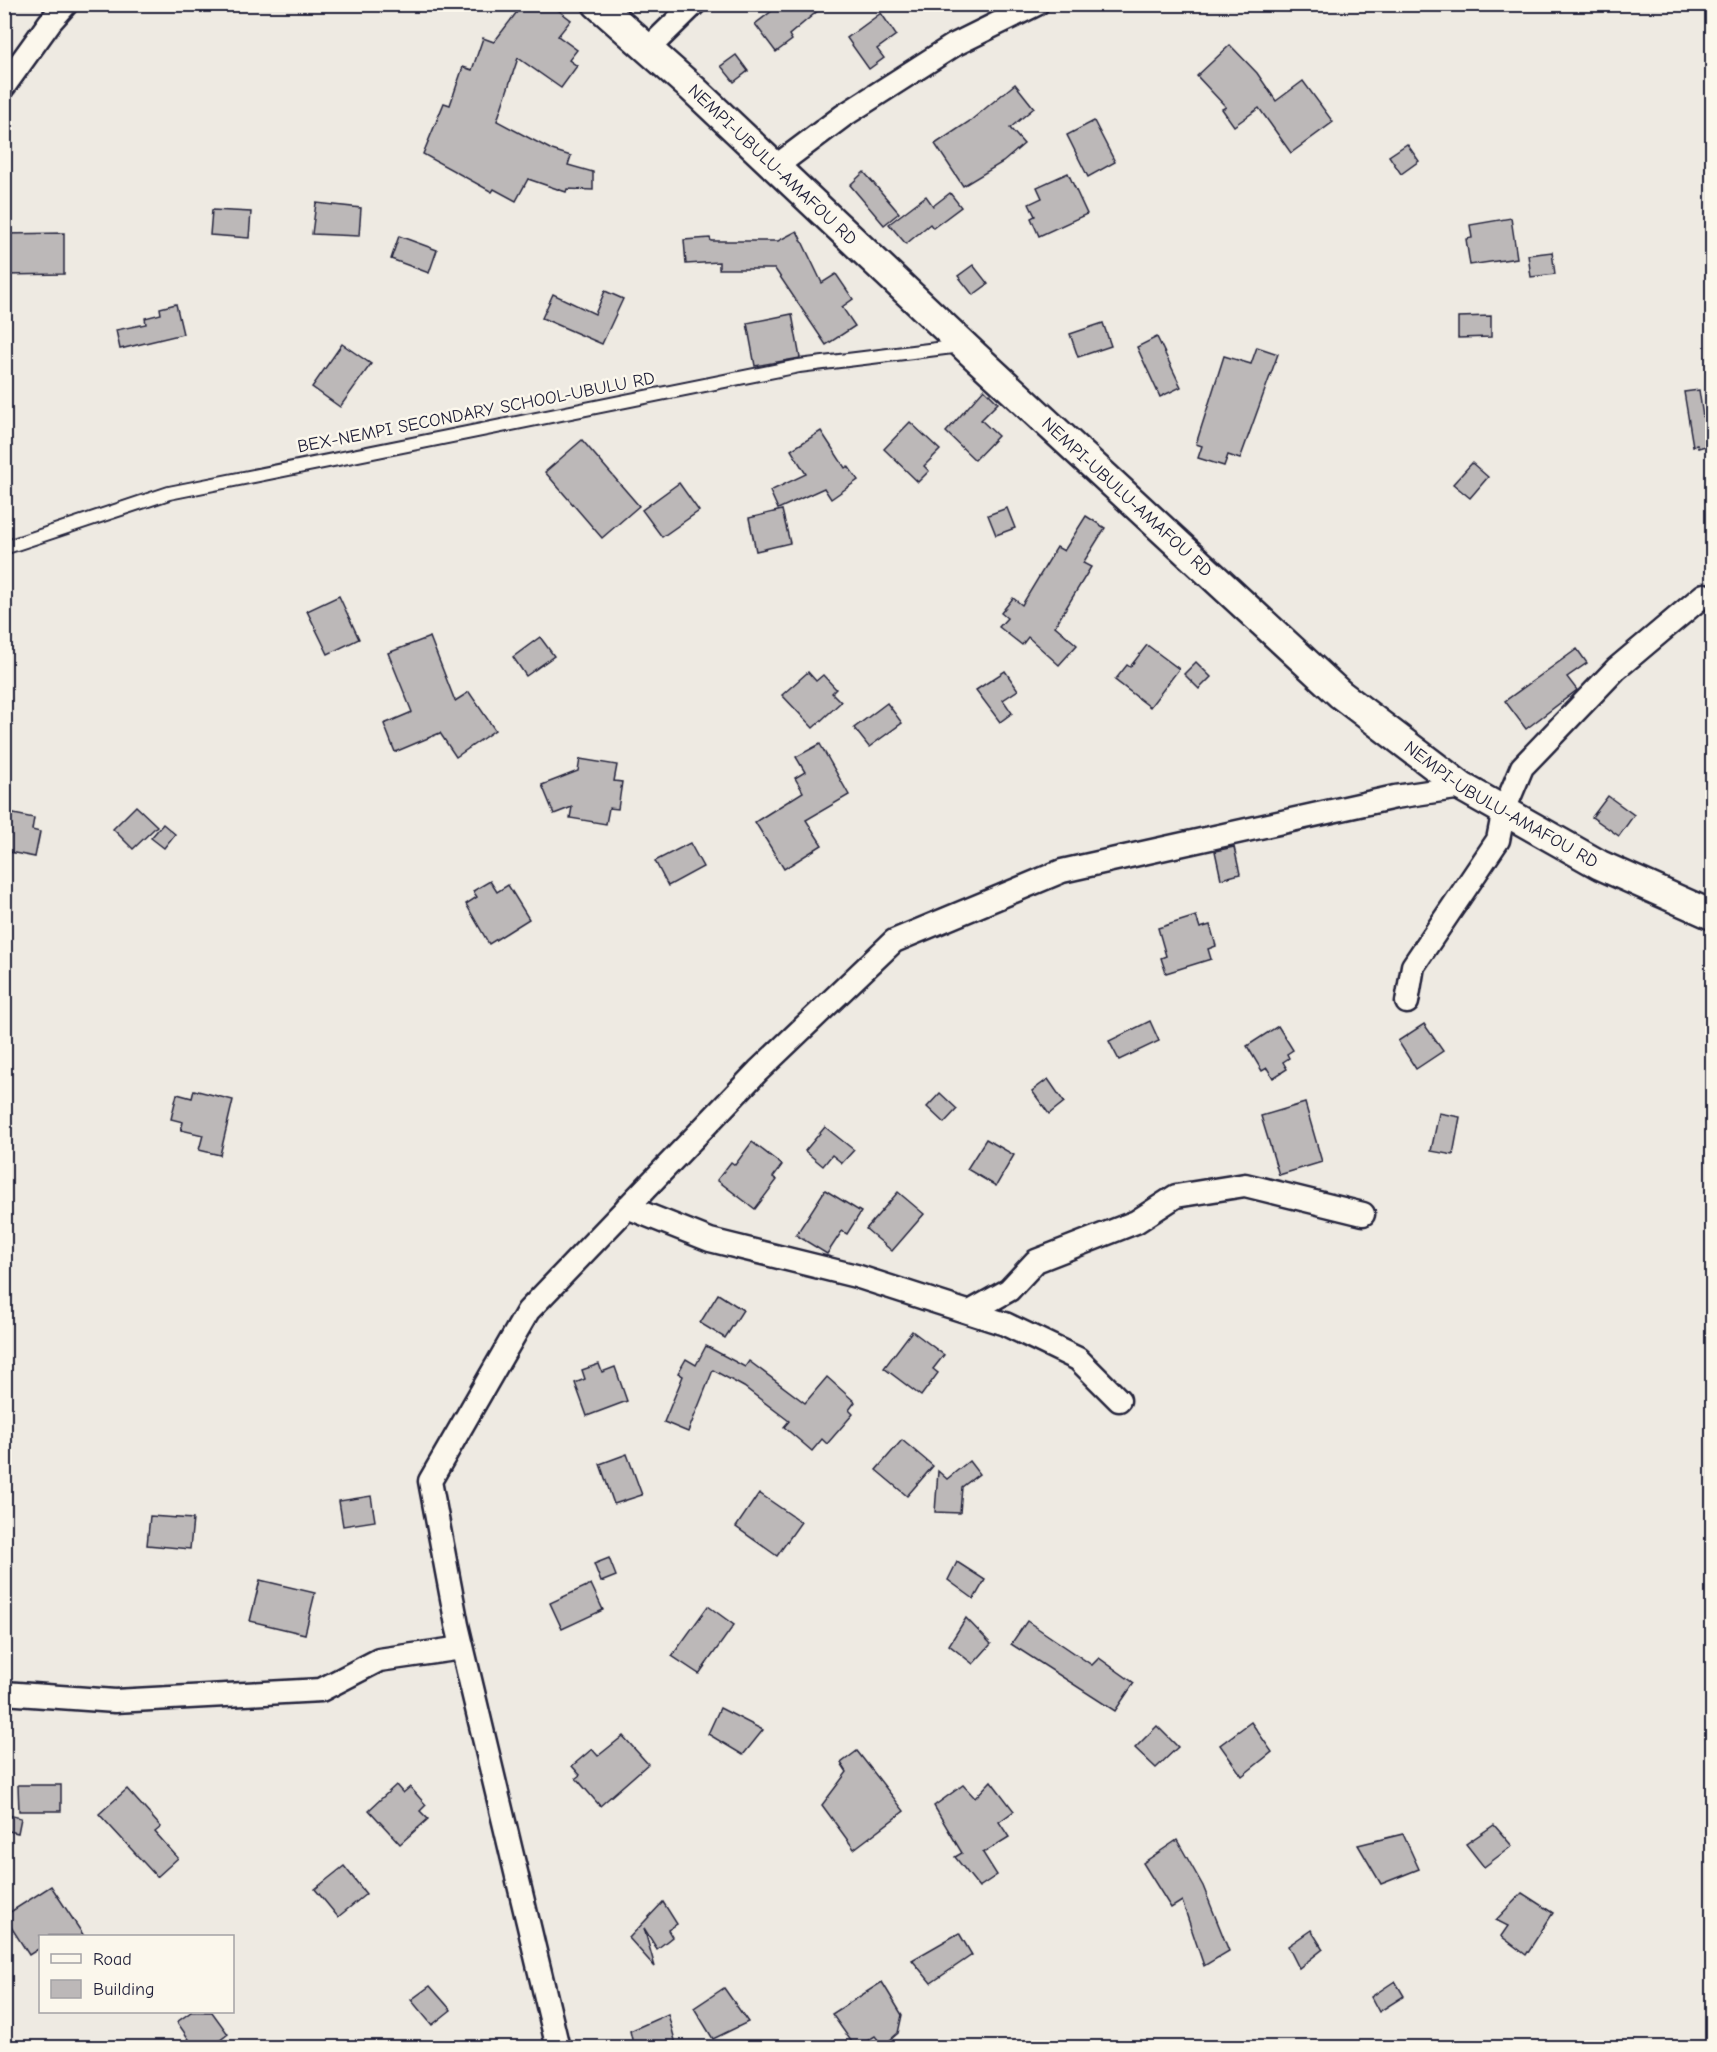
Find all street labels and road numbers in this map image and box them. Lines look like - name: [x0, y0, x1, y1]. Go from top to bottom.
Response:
- street label: NEMPI-UBULU-AMAFOU RD: [684, 80, 861, 250]
- street label: BEX-NEMPI SECONDARY SCHOOL-UBULU RD: [296, 367, 657, 457]
- street label: NEMPI-UBULU-AMAFOU RD: [1037, 413, 1216, 581]
- street label: NEMPI-UBULU-AMAFOU RD: [1400, 737, 1602, 873]

